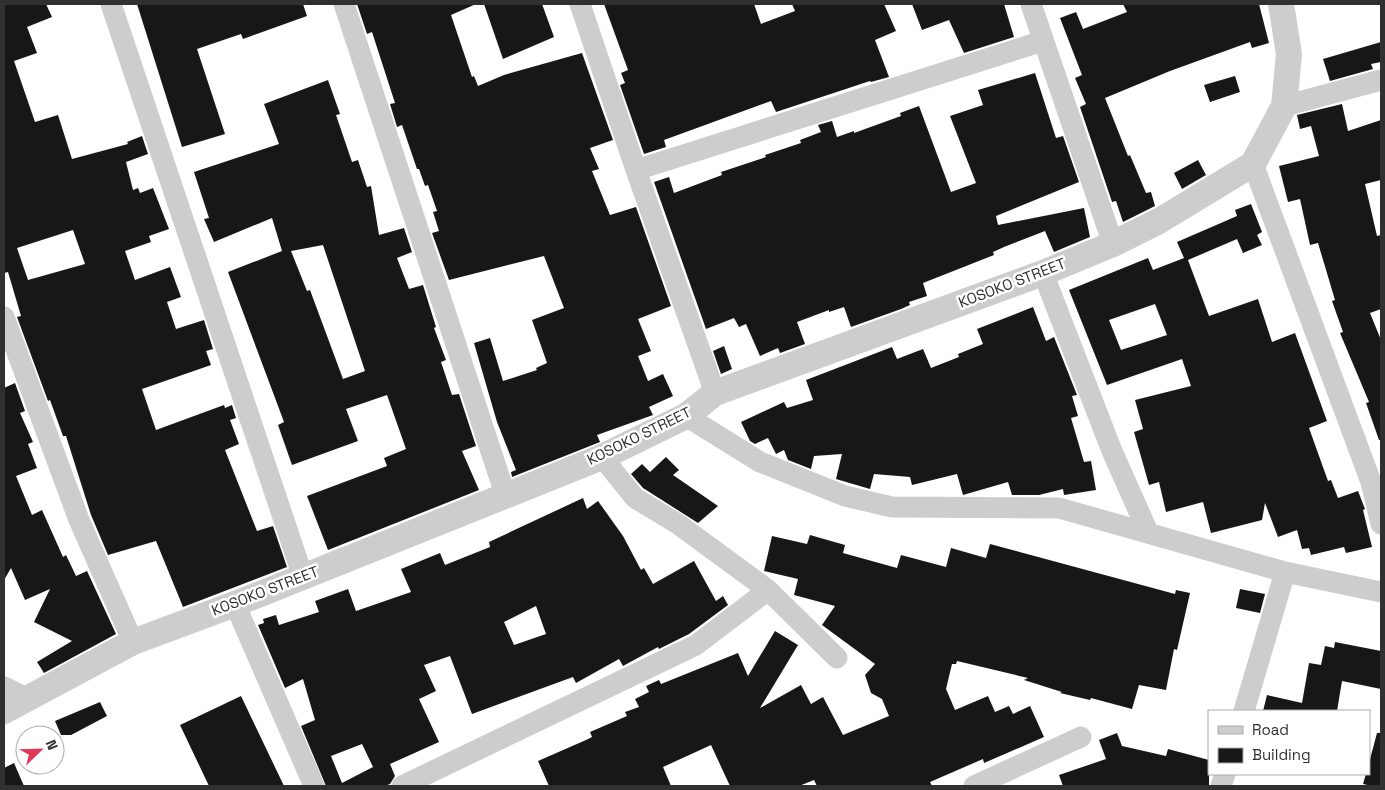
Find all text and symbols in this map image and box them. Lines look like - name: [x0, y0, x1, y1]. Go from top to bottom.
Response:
- street label: KOSOKO STREET: [956, 253, 1068, 312]
- street label: KOSOKO STREET: [584, 402, 694, 469]
- street label: KOSOKO STREET: [209, 561, 321, 620]
- legend: [1208, 710, 1370, 775]
- text: Road: [1252, 720, 1289, 739]
- north arrow: [15, 725, 65, 775]
- text: N: [42, 737, 62, 753]
- text: Building: [1252, 745, 1311, 764]

